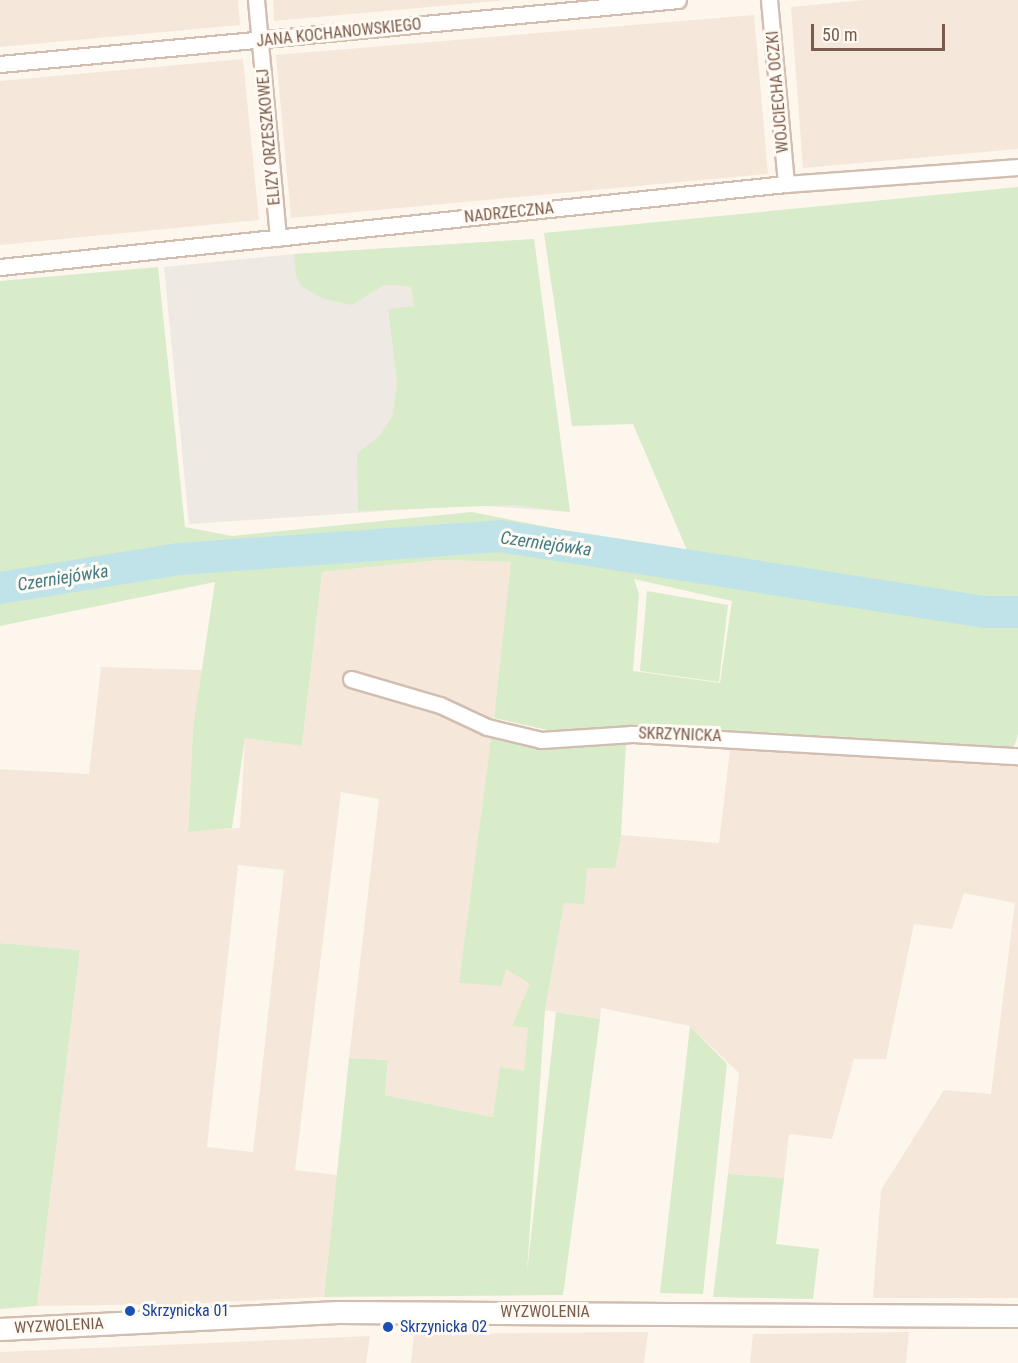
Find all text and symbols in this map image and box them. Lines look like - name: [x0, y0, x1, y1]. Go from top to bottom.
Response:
- scale bar: [814, 12, 948, 50]
- street label: JANA KOCHANOWSKIEGO: [255, 15, 423, 51]
- text: 50 m: [822, 24, 857, 45]
- street label: WOJCIECHA OCZKI: [763, 30, 793, 154]
- street label: ELIZY ORZESZKOWEJ: [253, 68, 285, 206]
- street label: NADRZECZNA: [463, 199, 555, 227]
- water label: Czerniejówka: [499, 527, 593, 561]
- water label: Czerniejówka: [16, 560, 110, 596]
- street label: SKRZYNICKA: [638, 724, 722, 746]
- place label: Skrzynicka 01: [142, 1301, 229, 1321]
- street label: WYZWOLENIA: [500, 1302, 590, 1322]
- marker: Skrzynicka 01: [123, 1304, 137, 1318]
- street label: WYZWOLENIA: [14, 1314, 104, 1338]
- place label: Skrzynicka 02: [400, 1317, 487, 1337]
- marker: Skrzynicka 02: [381, 1320, 395, 1334]

